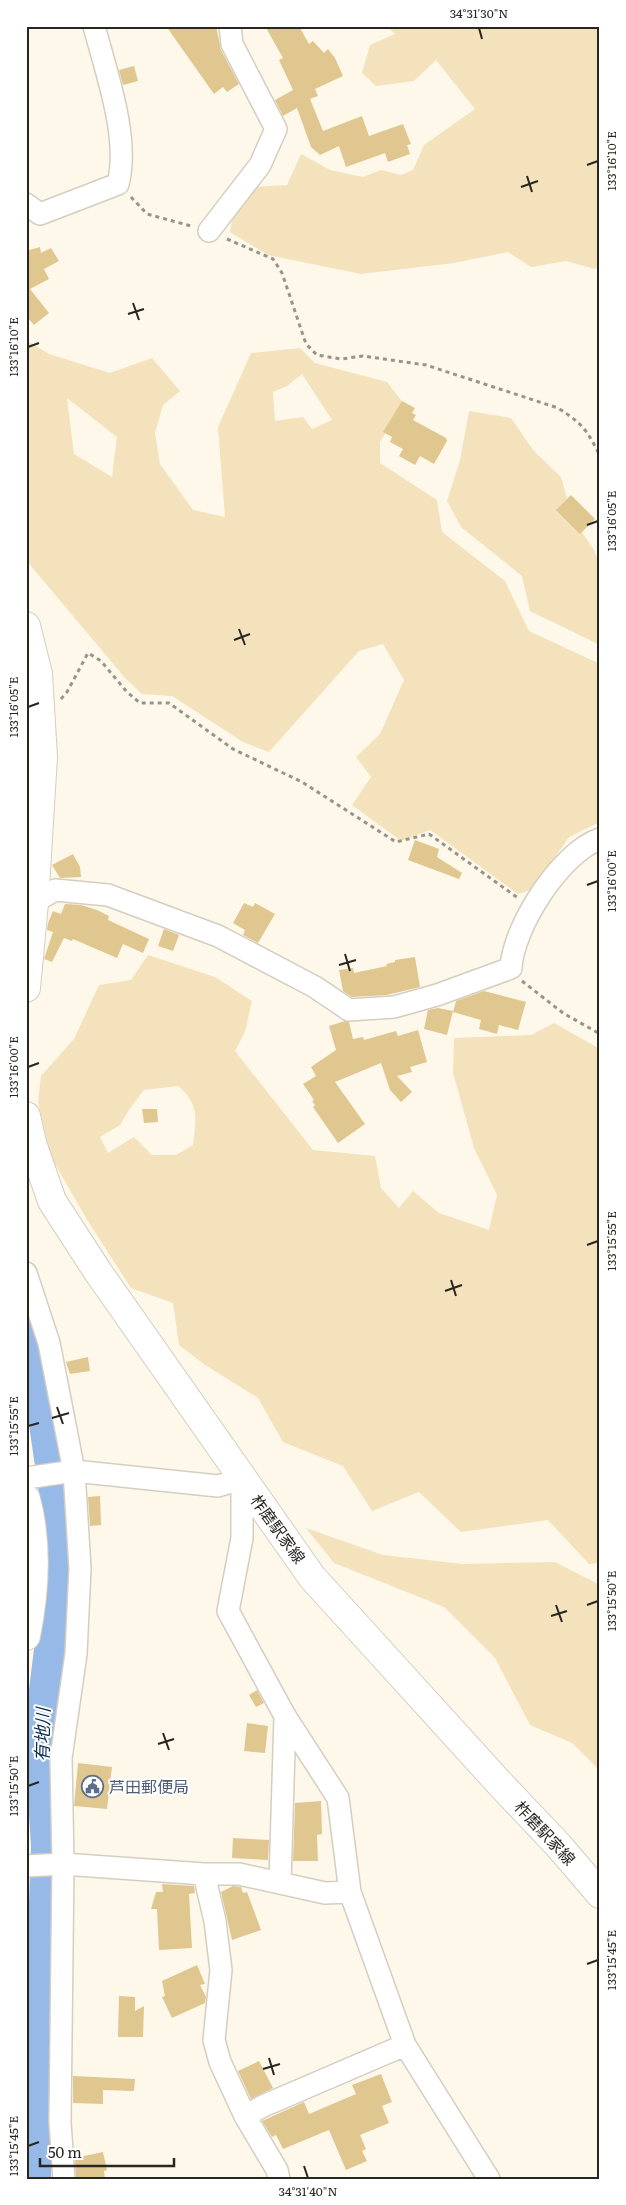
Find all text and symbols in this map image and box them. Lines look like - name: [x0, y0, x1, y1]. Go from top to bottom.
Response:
- text: 34°31'30"N: [450, 4, 508, 22]
- text: 133°16'10"E: [602, 131, 620, 191]
- text: 133°16'10"E: [4, 317, 22, 377]
- text: 133°16'05"E: [602, 490, 620, 551]
- text: 133°16'05"E: [4, 676, 22, 737]
- text: 133°16'00"E: [602, 850, 620, 912]
- text: 133°16'00"E: [4, 1036, 22, 1098]
- text: 133°15'55"E: [602, 1211, 620, 1271]
- text: 133°15'55"E: [4, 1396, 22, 1456]
- street label: 柞磨駅家線: [246, 1489, 312, 1568]
- text: 133°15'50"E: [602, 1570, 620, 1631]
- water label: 有地川: [28, 1706, 56, 1762]
- text: 133°15'50"E: [4, 1755, 22, 1816]
- place label: 芦田郵便局: [109, 1774, 189, 1798]
- public building icon: 芦田郵便局: [81, 1775, 105, 1799]
- street label: 柞磨駅家線: [510, 1795, 582, 1870]
- text: 133°15'45"E: [602, 1930, 620, 1990]
- text: 133°15'45"E: [4, 2116, 22, 2176]
- scale bar: [40, 2135, 174, 2167]
- text: 50 m: [48, 2140, 82, 2163]
- text: 34°31'40"N: [279, 2182, 337, 2200]

